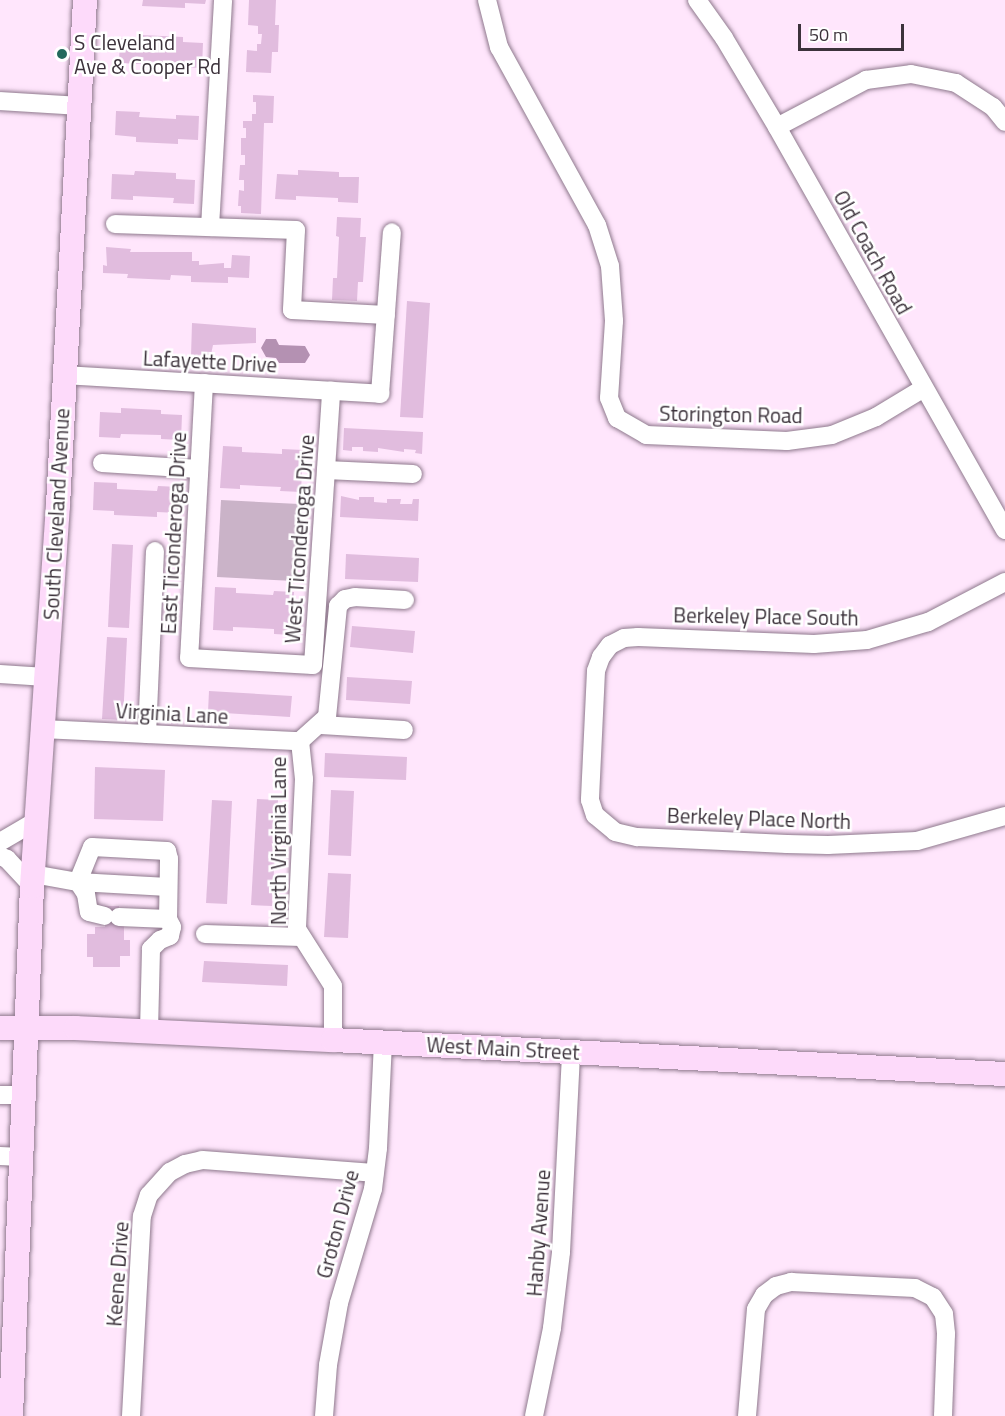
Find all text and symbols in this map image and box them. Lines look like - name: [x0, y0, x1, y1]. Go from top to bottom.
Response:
- scale bar: [801, 12, 908, 50]
- text: 50 m: [809, 21, 848, 48]
- place label: S Cleveland Ave & Cooper Rd: [74, 29, 221, 79]
- marker: S Cleveland Ave & Cooper Rd: [55, 47, 69, 61]
- street label: Old Coach Road: [829, 186, 917, 318]
- street label: Lafayette Drive: [142, 345, 278, 377]
- street label: Storington Road: [659, 400, 803, 428]
- street label: South Cleveland Avenue: [38, 407, 74, 621]
- street label: East Ticonderoga Drive: [155, 431, 191, 635]
- street label: West Ticonderoga Drive: [279, 434, 319, 644]
- street label: Berkeley Place South: [673, 602, 859, 630]
- street label: Virginia Lane: [115, 697, 229, 729]
- street label: North Virginia Lane: [265, 757, 291, 925]
- street label: Berkeley Place North: [666, 802, 852, 834]
- street label: West Main Street: [426, 1031, 580, 1065]
- street label: Groton Drive: [310, 1167, 364, 1281]
- street label: Hanby Avenue: [521, 1169, 555, 1297]
- street label: Keene Drive: [101, 1221, 133, 1327]

